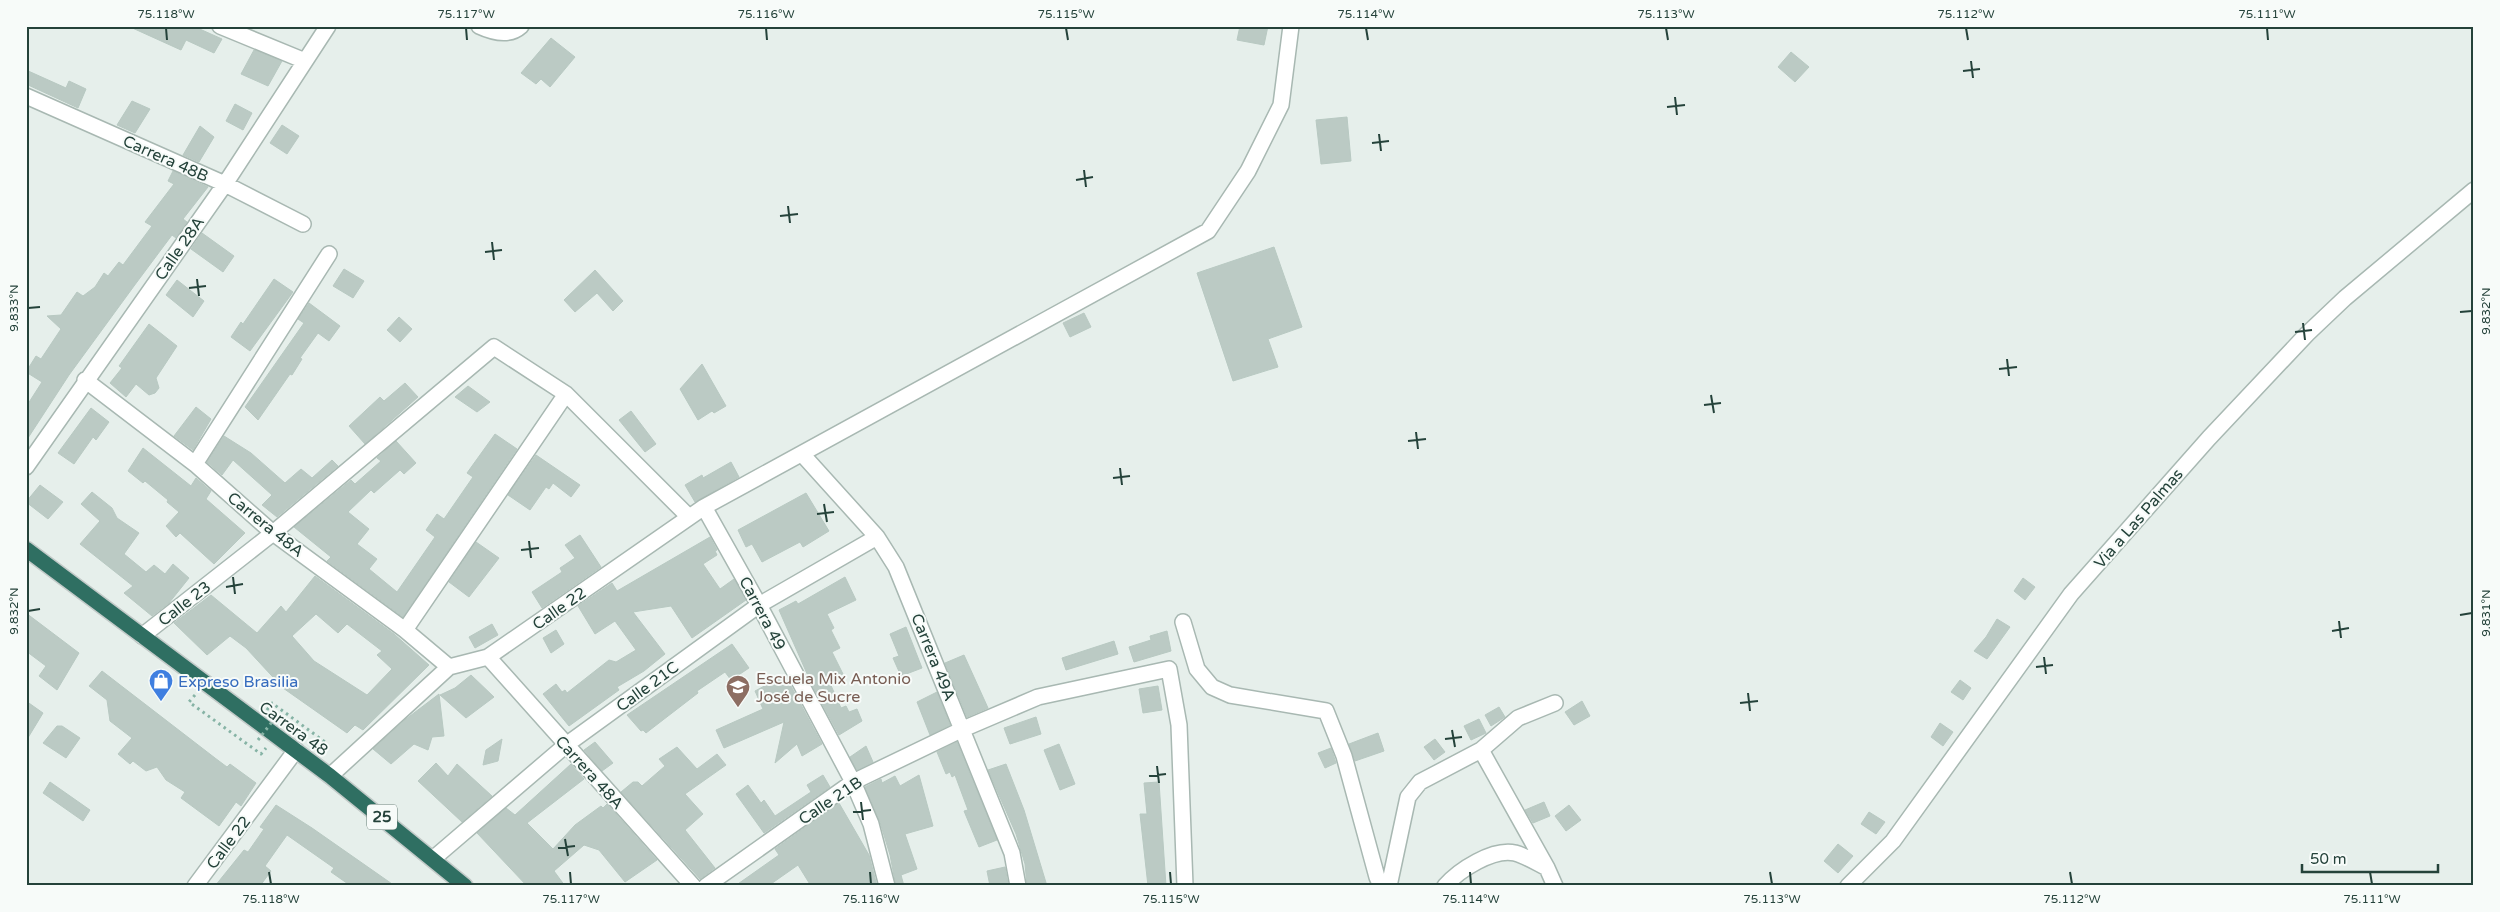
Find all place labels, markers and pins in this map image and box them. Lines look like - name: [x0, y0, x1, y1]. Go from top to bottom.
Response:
- shop icon: Expreso Brasilia: [148, 668, 174, 702]
- place label: Escuela Mix Antonio José de Sucre: [756, 669, 911, 707]
- place label: Expreso Brasilia: [178, 672, 298, 692]
- school or university icon: Escuela Mix Antonio José de Sucre: [725, 674, 751, 708]

